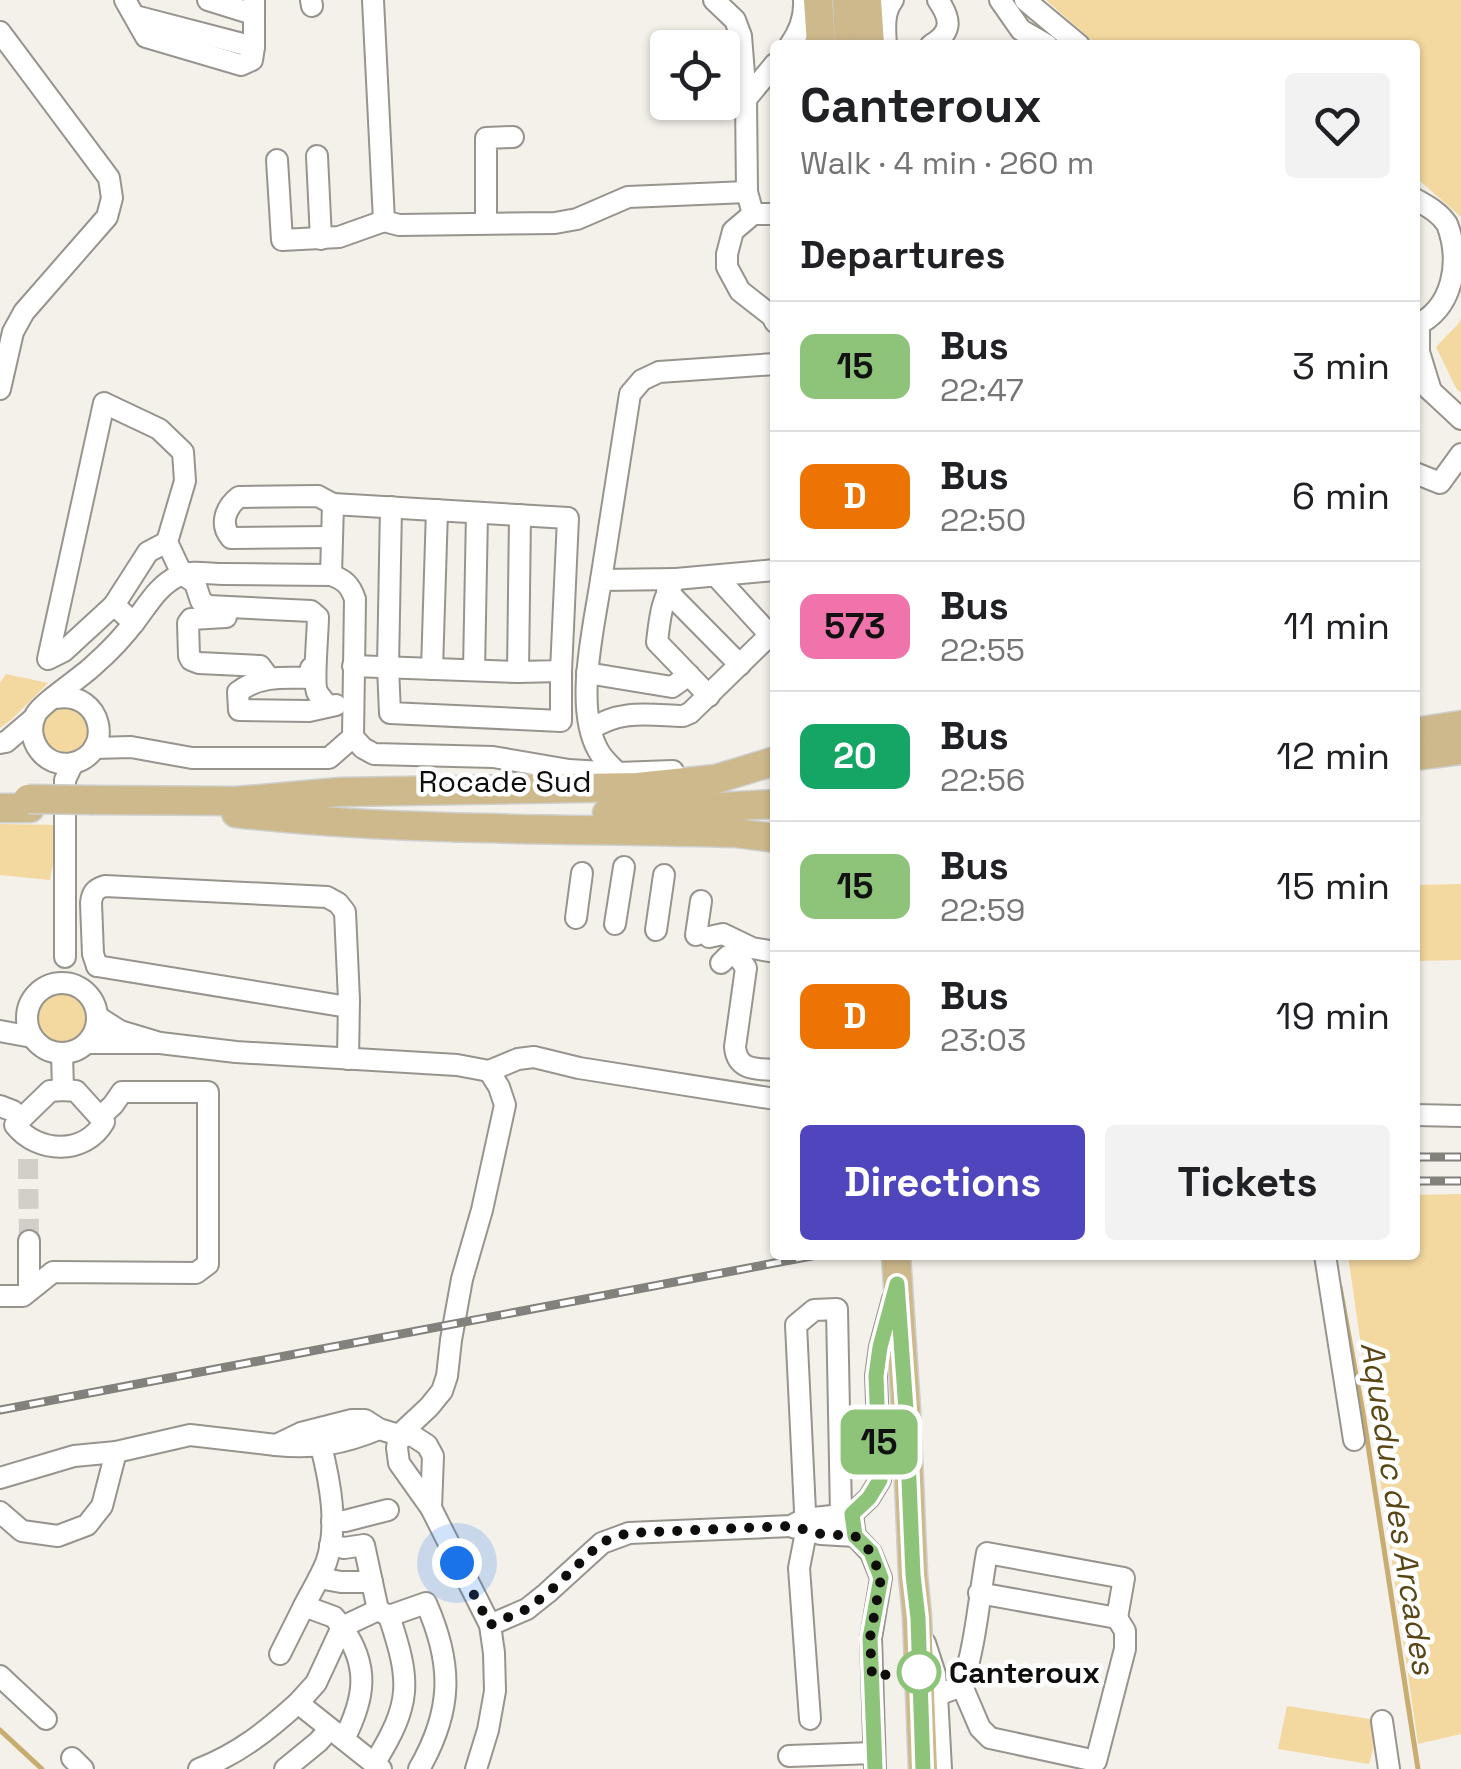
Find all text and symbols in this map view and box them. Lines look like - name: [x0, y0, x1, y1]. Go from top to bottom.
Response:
- map controls: [650, 30, 740, 120]
- button: locate: [650, 30, 740, 120]
- button: heart: [1285, 73, 1390, 178]
- text: Canteroux: [800, 75, 1042, 136]
- text: Walk · 4 min · 260 m: [800, 143, 1094, 183]
- text: Departures: [800, 231, 1005, 279]
- text: Bus: [940, 322, 1009, 370]
- text: 3 min: [1292, 342, 1390, 390]
- text: 15: [837, 344, 873, 388]
- text: 22:47: [940, 370, 1024, 410]
- text: Bus: [940, 452, 1009, 500]
- text: 6 min: [1292, 472, 1390, 520]
- text: D: [843, 474, 867, 518]
- text: 22:50: [940, 500, 1026, 540]
- text: Bus: [940, 582, 1009, 630]
- text: 11 min: [1283, 602, 1390, 650]
- text: 573: [824, 604, 886, 648]
- text: 22:55: [940, 630, 1025, 670]
- text: Bus: [940, 712, 1009, 760]
- text: 12 min: [1276, 732, 1390, 780]
- text: 20: [833, 734, 877, 778]
- text: 22:56: [940, 760, 1025, 800]
- street label: Rocade Sud: [418, 762, 592, 801]
- text: Bus: [940, 842, 1009, 890]
- text: 15 min: [1276, 862, 1390, 910]
- text: 15: [837, 864, 873, 908]
- text: 22:59: [940, 890, 1025, 930]
- text: Bus: [940, 972, 1009, 1020]
- text: 19 min: [1276, 992, 1390, 1040]
- text: D: [843, 994, 867, 1038]
- text: 23:03: [940, 1020, 1026, 1060]
- button: Directions: [800, 1125, 1085, 1240]
- button: Tickets: [1105, 1125, 1390, 1240]
- water label: Aqueduc des Arcades: [1352, 1339, 1444, 1678]
- line badge: 15: [834, 1410, 924, 1474]
- text: 15: [861, 1420, 897, 1464]
- your location: [432, 1538, 482, 1588]
- marker: Canteroux: [898, 1651, 940, 1693]
- place label: Canteroux: [949, 1653, 1100, 1692]

